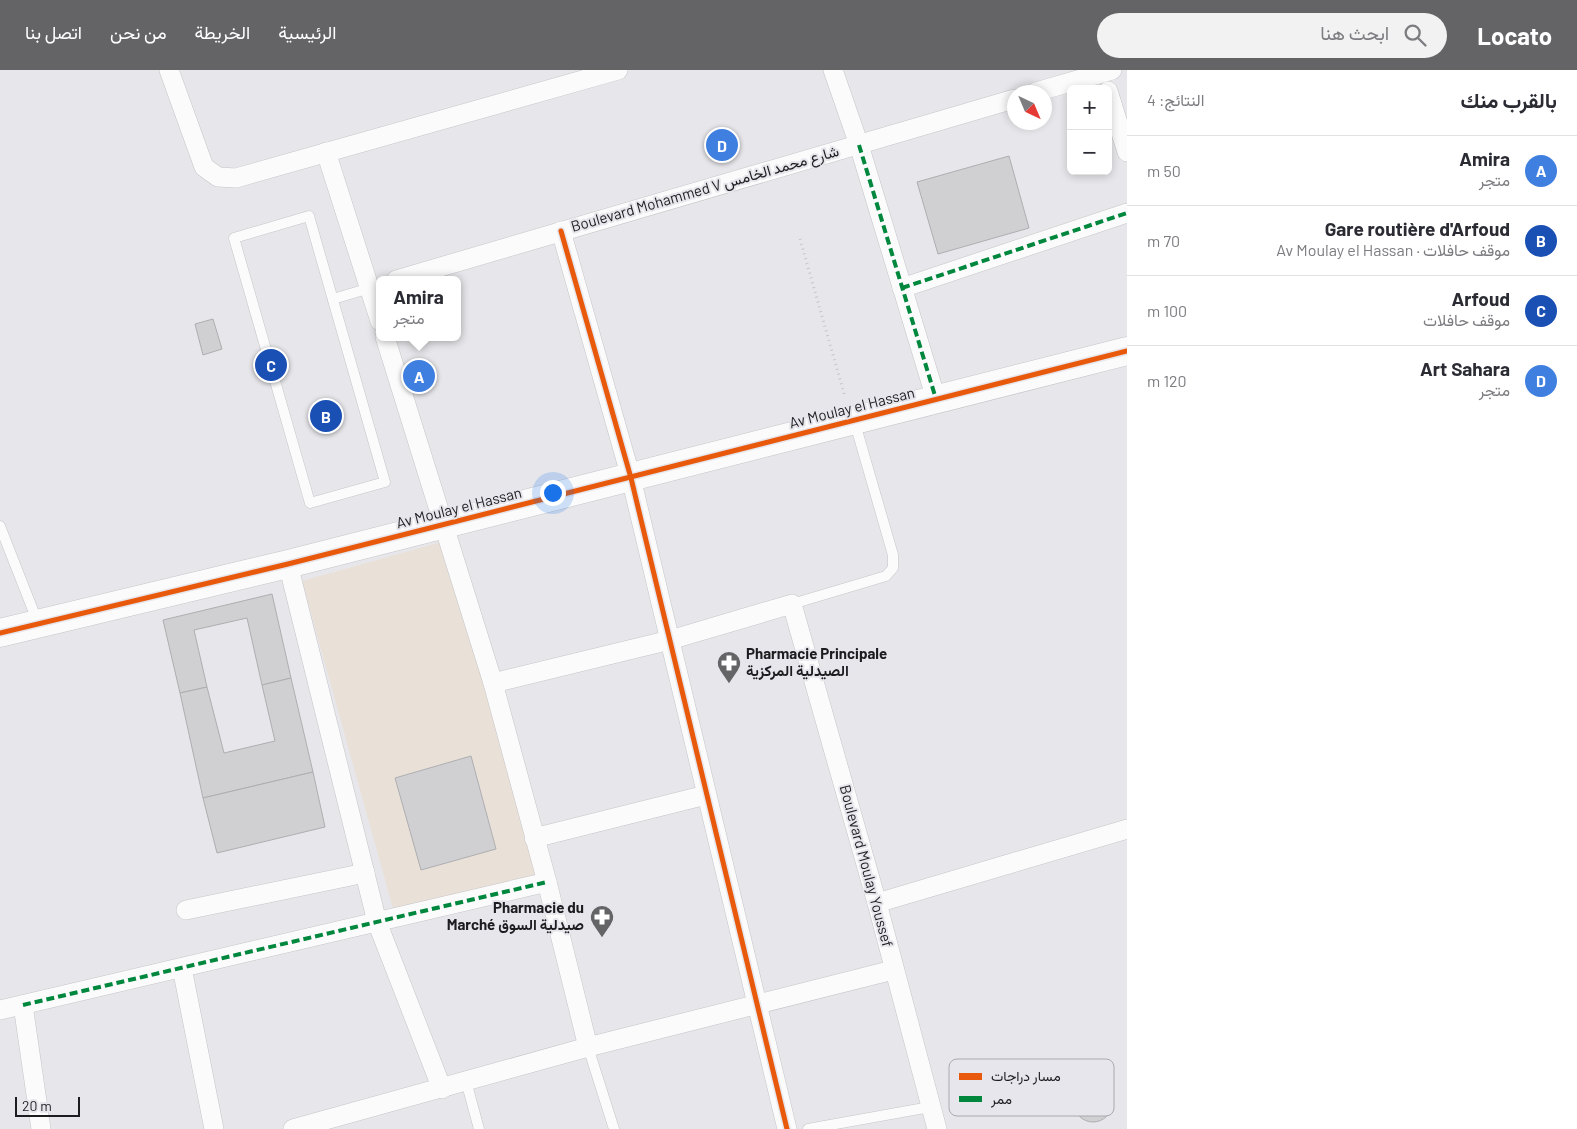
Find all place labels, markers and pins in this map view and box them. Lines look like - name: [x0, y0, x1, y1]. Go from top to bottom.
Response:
- pin: D: [706, 126, 738, 164]
- pin: C: [255, 346, 287, 384]
- pin: A: [403, 357, 435, 395]
- pin: B: [310, 397, 342, 435]
- place label: Pharmacie Principale الصيدلية المركزية: [746, 644, 887, 680]
- pharmacy icon: Pharmacie Principale الصيدلية المركزية: [716, 650, 742, 684]
- place label: Pharmacie du Marché صيدلية السوق: [447, 898, 584, 934]
- pharmacy icon: Pharmacie du Marché صيدلية السوق: [589, 904, 615, 938]

